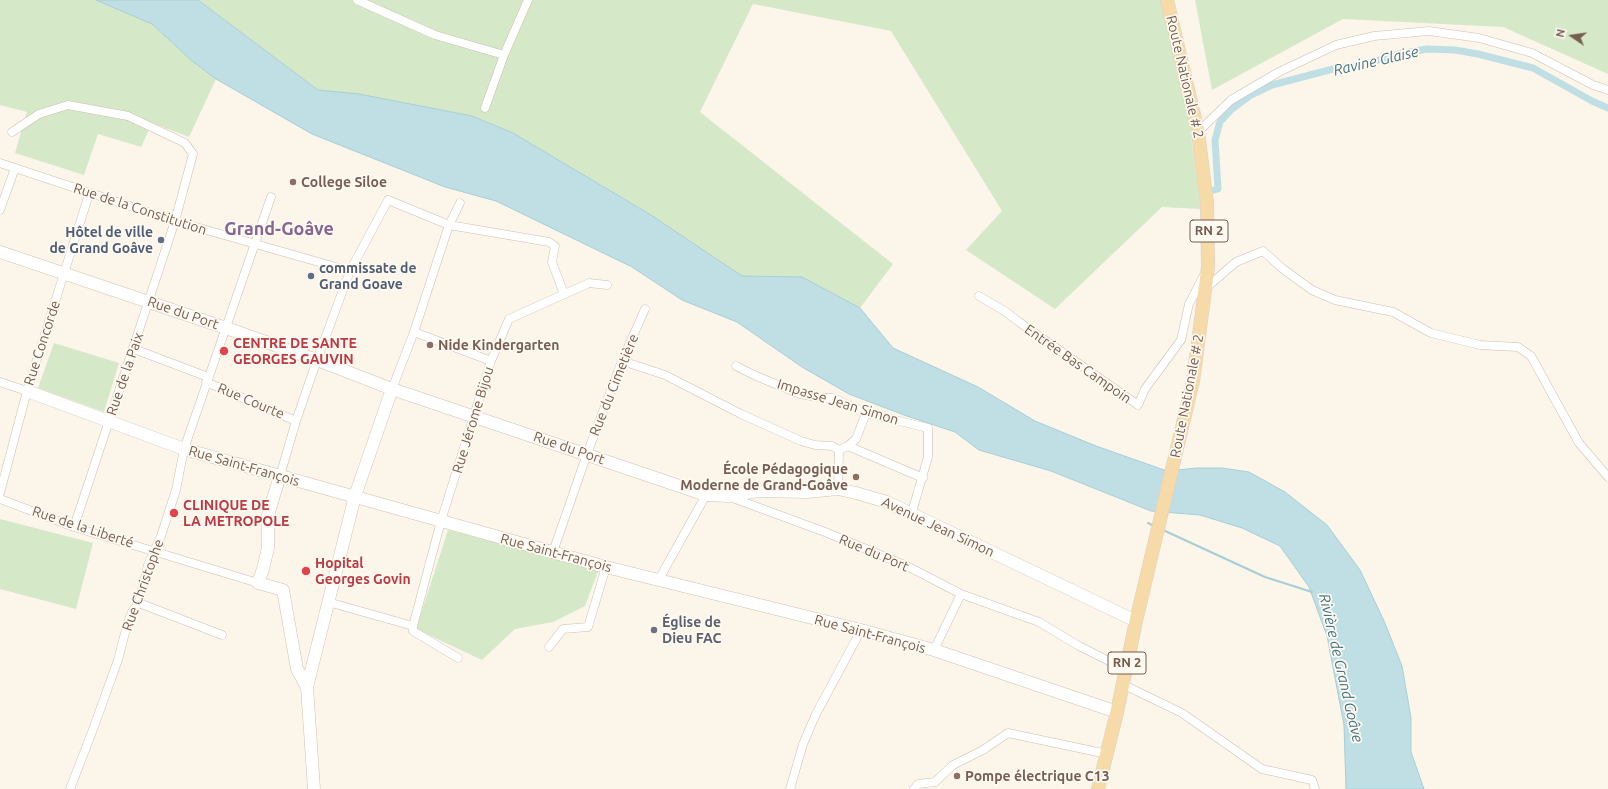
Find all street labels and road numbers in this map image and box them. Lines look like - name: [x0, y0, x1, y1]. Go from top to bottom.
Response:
- street label: Route Nationale # 2: [1163, 14, 1207, 140]
- street label: Rue de la Constitution: [71, 180, 209, 238]
- road number: RN 2: [1190, 220, 1228, 242]
- street label: Rue du Port: [145, 293, 221, 333]
- street label: Rue Concorde: [20, 298, 64, 388]
- street label: Entrée Bas Campoin: [1021, 321, 1135, 407]
- street label: Rue de la Paix: [103, 330, 147, 418]
- street label: Rue du Cimetière: [586, 332, 642, 438]
- street label: Route Nationale # 2: [1167, 333, 1207, 459]
- street label: Rue Jérome Bijou: [449, 365, 497, 475]
- street label: Impasse Jean Simon: [775, 376, 901, 428]
- street label: Rue Courte: [215, 379, 287, 423]
- street label: Rue du Port: [531, 428, 607, 468]
- street label: Rue Saint-François: [187, 442, 301, 490]
- street label: Avenue Jean Simon: [879, 494, 997, 560]
- street label: Rue de la Liberté: [30, 503, 136, 551]
- street label: Rue Saint-François: [499, 530, 613, 576]
- street label: Rue du Port: [837, 531, 911, 575]
- street label: Rue Christophe: [119, 537, 167, 633]
- street label: Rue Saint-François: [813, 611, 927, 657]
- road number: RN 2: [1108, 652, 1146, 674]

